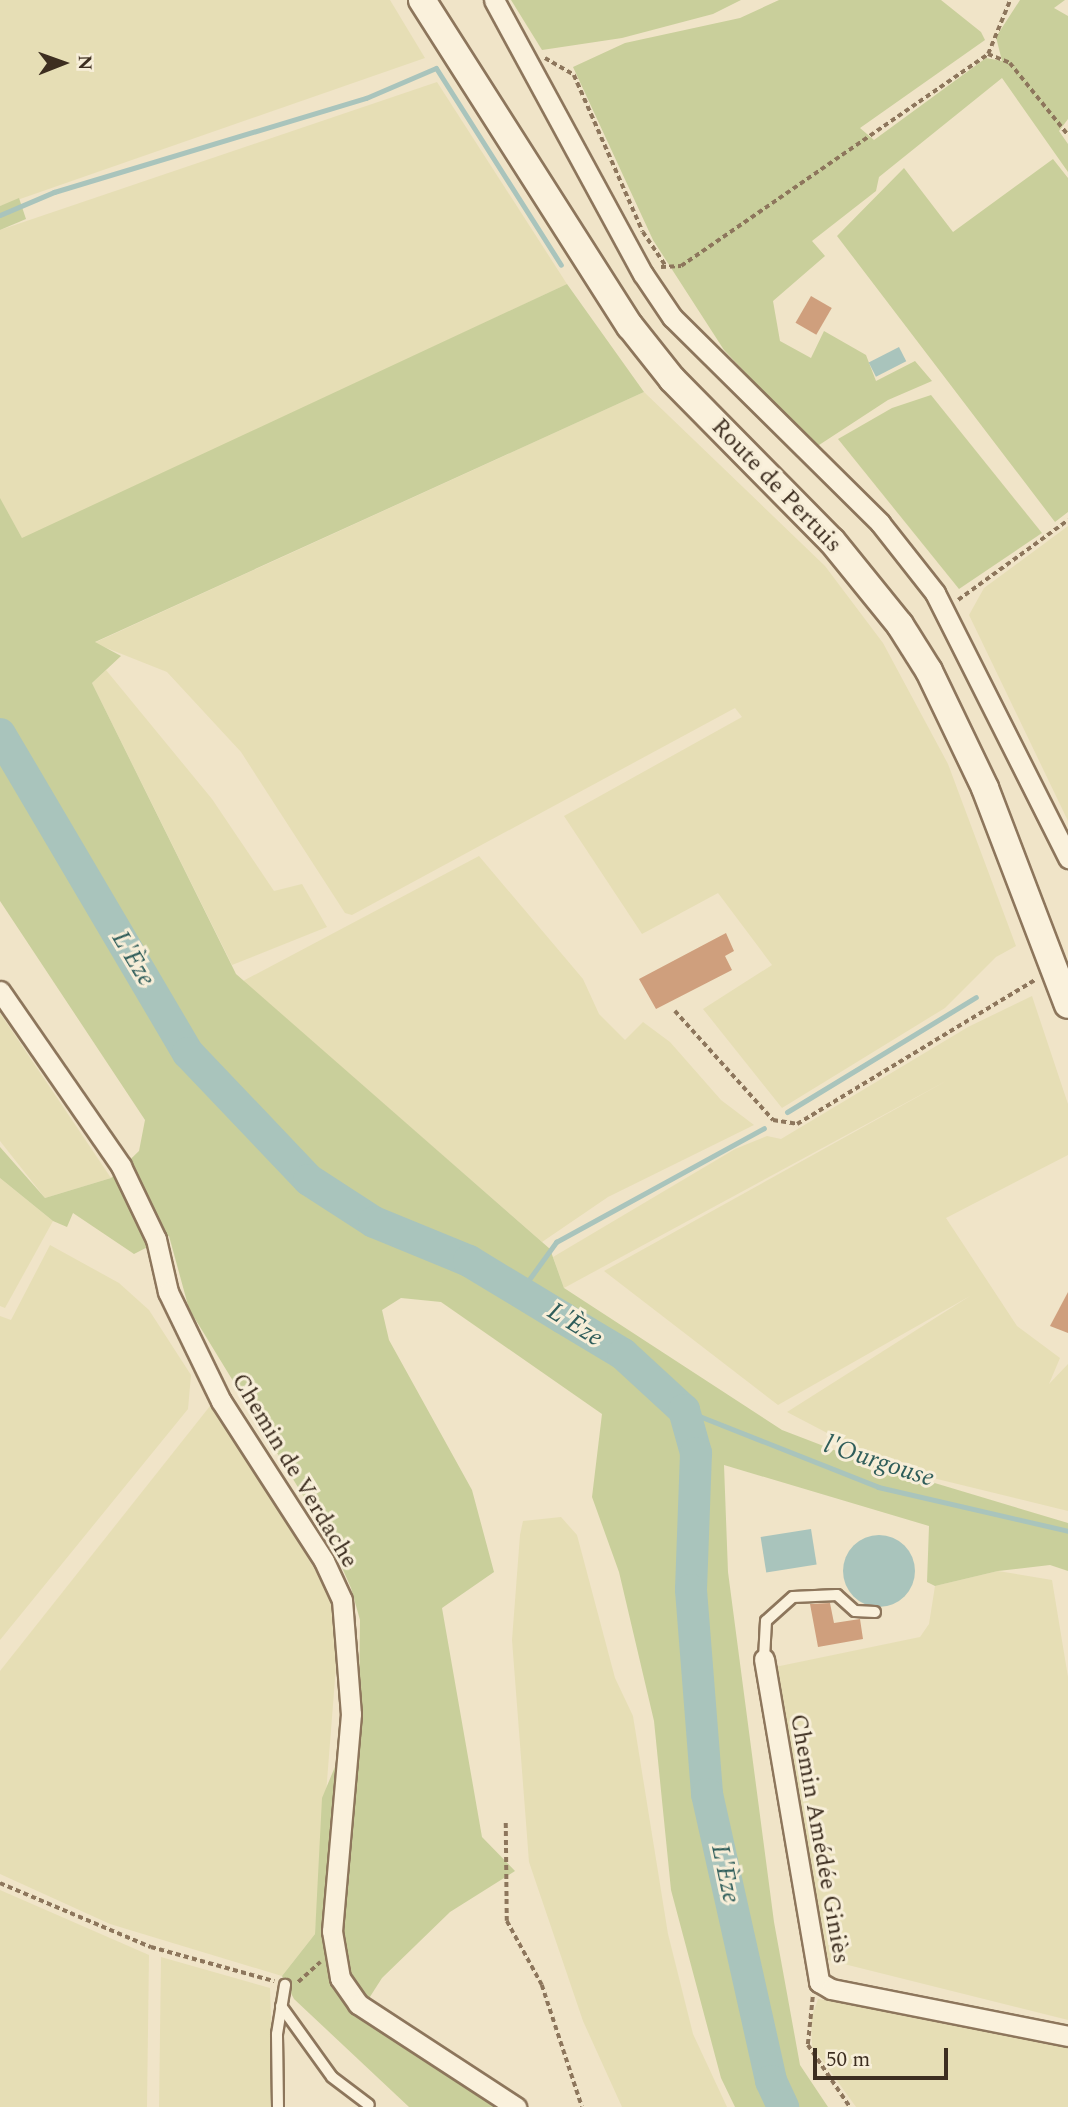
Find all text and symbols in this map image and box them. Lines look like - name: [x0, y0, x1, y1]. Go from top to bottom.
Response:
- north arrow: [28, 28, 98, 98]
- text: N: [70, 55, 99, 71]
- street label: Route de Pertuis: [705, 413, 847, 559]
- water label: L'Èze: [104, 925, 162, 993]
- water label: L'Èze: [541, 1296, 609, 1354]
- street label: Chemin de Verdache: [224, 1368, 364, 1574]
- water label: l'Ourgouse: [820, 1430, 938, 1494]
- street label: Chemin Amédée Giniès: [783, 1712, 855, 1966]
- water label: L'Èze: [704, 1842, 746, 1906]
- scale bar: [816, 2034, 951, 2078]
- text: 50 m: [826, 2044, 870, 2076]

